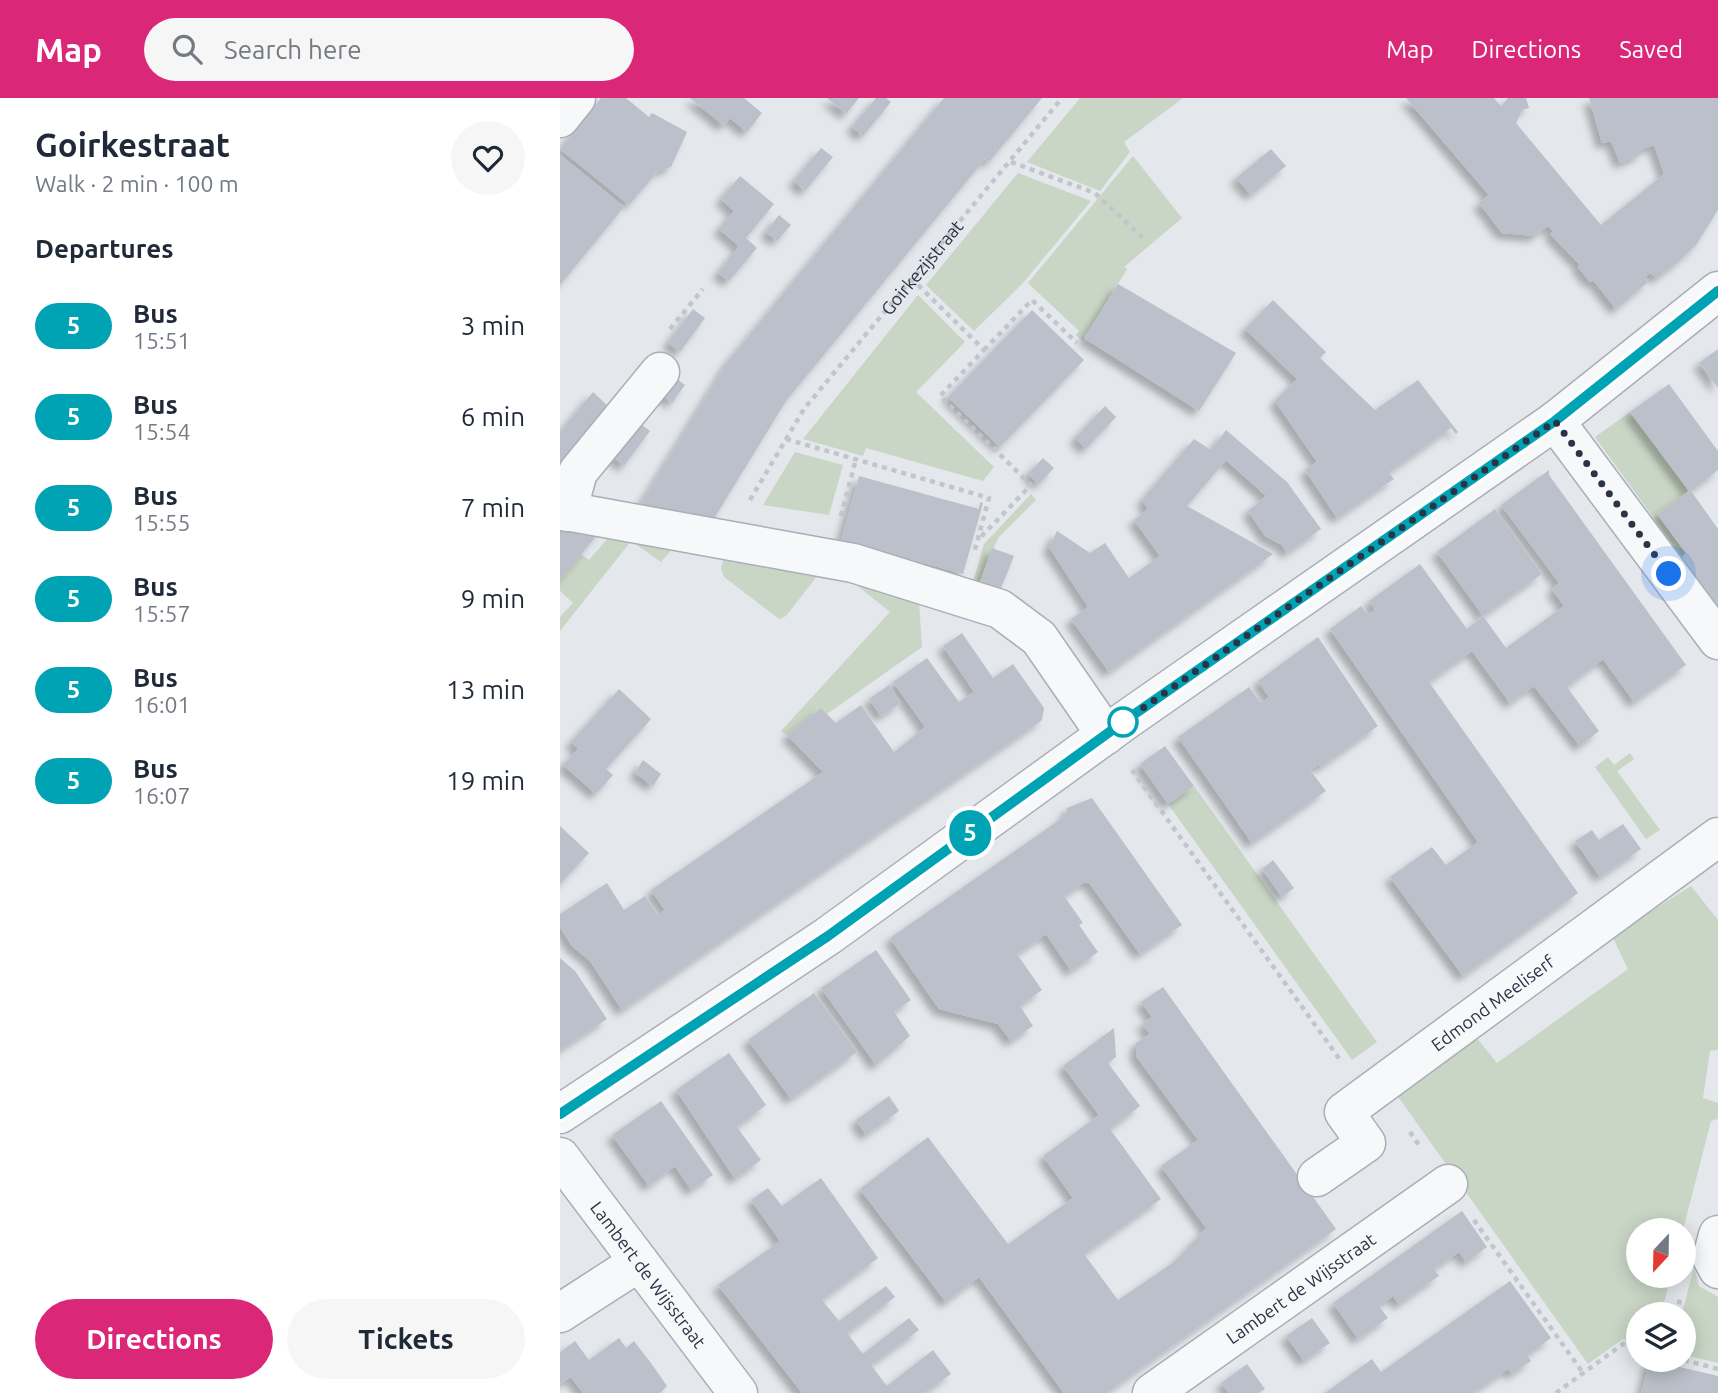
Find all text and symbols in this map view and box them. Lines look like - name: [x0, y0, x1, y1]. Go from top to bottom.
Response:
- search box: [144, 18, 634, 81]
- icon: search: [168, 30, 206, 68]
- text: Map: [35, 31, 102, 68]
- text: Search here: [224, 35, 362, 64]
- text: Map: [1386, 36, 1433, 63]
- text: Directions: [1471, 36, 1581, 63]
- text: Saved: [1619, 36, 1683, 63]
- button: heart: [451, 121, 525, 195]
- text: Goirkestraat: [35, 126, 230, 163]
- text: Walk · 2 min · 100 m: [35, 171, 239, 196]
- street label: Goirkezijstraat: [877, 216, 967, 319]
- text: Departures: [35, 234, 173, 263]
- text: Bus: [133, 299, 178, 328]
- text: 3 min: [461, 311, 525, 340]
- text: 5: [67, 312, 80, 339]
- text: 15:51: [133, 328, 191, 353]
- text: Bus: [133, 390, 178, 419]
- text: 6 min: [461, 402, 525, 431]
- text: 5: [67, 403, 80, 430]
- text: 15:54: [133, 419, 191, 444]
- text: Bus: [133, 481, 178, 510]
- text: 7 min: [461, 493, 525, 522]
- text: 5: [67, 494, 80, 521]
- text: 15:55: [133, 510, 191, 535]
- your location: [1651, 556, 1686, 591]
- text: Bus: [133, 572, 178, 601]
- text: 9 min: [461, 584, 525, 613]
- text: 5: [67, 585, 80, 612]
- text: 15:57: [133, 601, 191, 626]
- text: Bus: [133, 663, 178, 692]
- text: 13 min: [446, 675, 525, 704]
- text: 5: [67, 676, 80, 703]
- text: 16:01: [133, 692, 191, 717]
- unlabelled marker: [1108, 707, 1138, 737]
- text: Bus: [133, 754, 178, 783]
- text: 19 min: [446, 766, 525, 795]
- text: 5: [67, 767, 80, 794]
- text: 16:07: [133, 783, 191, 808]
- line badge: 5: [947, 810, 993, 856]
- text: 5: [963, 819, 977, 846]
- street label: Edmond Meeliserf: [1427, 951, 1558, 1055]
- street label: Lambert de Wijsstraat: [587, 1197, 710, 1351]
- north arrow: [1626, 1218, 1696, 1288]
- map controls: [1626, 1218, 1696, 1372]
- street label: Lambert de Wijsstraat: [1222, 1229, 1379, 1348]
- button: Directions: [35, 1299, 273, 1379]
- button: Tickets: [287, 1299, 525, 1379]
- button: layers: [1626, 1302, 1696, 1372]

